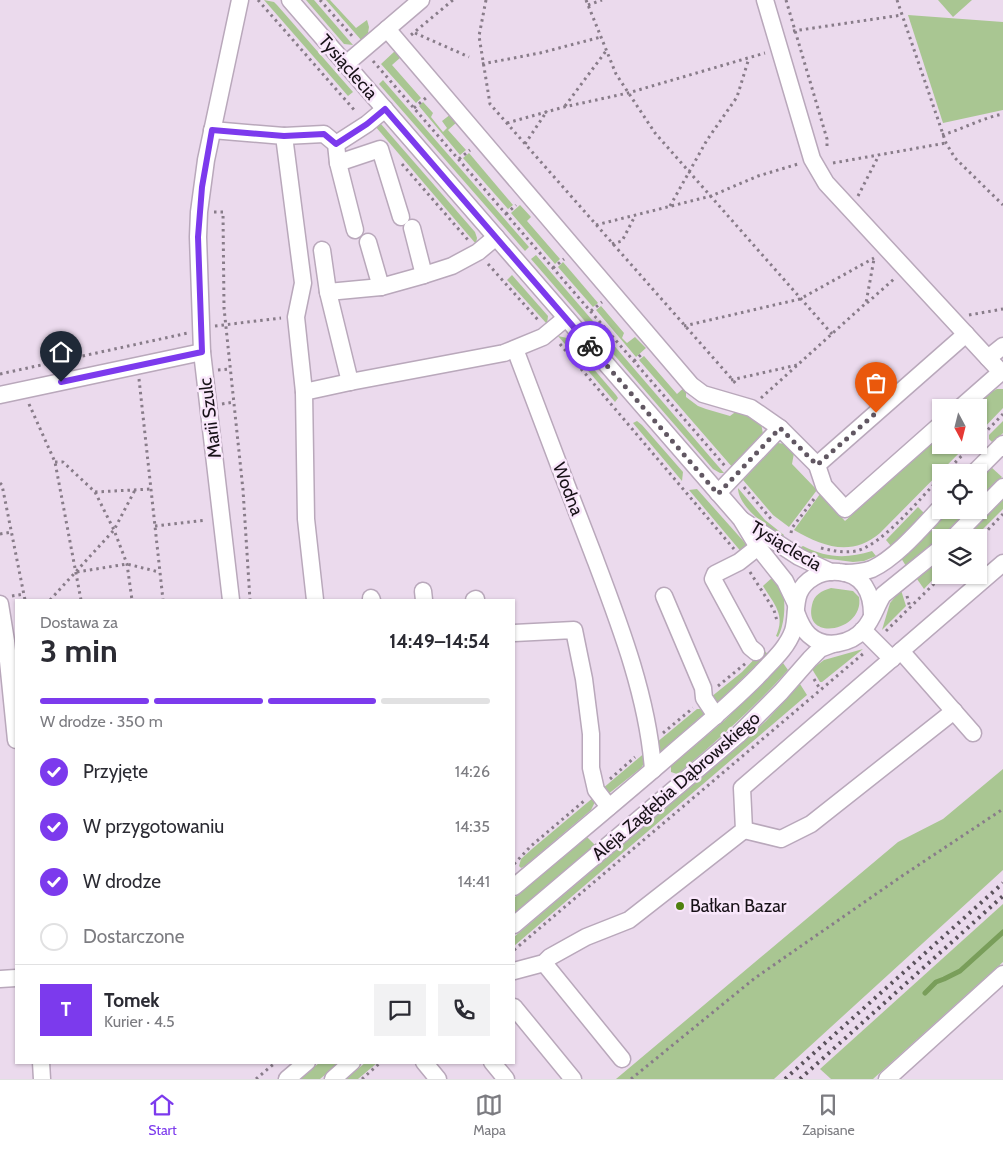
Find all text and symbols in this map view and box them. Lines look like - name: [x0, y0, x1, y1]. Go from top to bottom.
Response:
- street label: Tysiąclecia: [314, 30, 383, 104]
- courier: [565, 321, 615, 371]
- pin: [40, 331, 82, 382]
- icon: bike: [576, 332, 604, 360]
- icon: home: [47, 338, 75, 366]
- pin: [855, 362, 897, 413]
- icon: bag: [862, 369, 890, 397]
- street label: Marii Szulc: [194, 376, 226, 460]
- north arrow: [932, 399, 988, 454]
- map controls: [932, 399, 987, 584]
- street label: Wodna: [548, 459, 588, 519]
- button: locate: [932, 464, 987, 519]
- street label: Tysiąclecia: [746, 516, 826, 576]
- button: layers: [932, 529, 987, 584]
- text: Dostawa za: [40, 613, 118, 632]
- text: 14:49–14:54: [389, 630, 490, 653]
- text: 3 min: [40, 631, 118, 670]
- street label: Aleja Zagłębia Dąbrowskiego: [587, 707, 765, 865]
- text: W drodze · 350 m: [40, 712, 163, 731]
- icon: check: [40, 758, 68, 786]
- text: Przyjęte: [83, 760, 148, 783]
- text: 14:26: [455, 762, 490, 781]
- icon: check: [40, 813, 68, 841]
- text: W przygotowaniu: [83, 815, 224, 838]
- text: 14:35: [455, 817, 490, 836]
- icon: check: [40, 868, 68, 896]
- text: W drodze: [83, 870, 161, 893]
- text: 14:41: [458, 872, 490, 891]
- place label: Bałkan Bazar: [690, 895, 787, 917]
- marker: Bałkan Bazar: [674, 900, 686, 912]
- text: Dostarczone: [83, 925, 184, 948]
- button: chat: [374, 984, 426, 1036]
- button: phone: [438, 984, 490, 1036]
- text: Tomek: [104, 989, 159, 1012]
- text: T: [61, 998, 71, 1021]
- text: Kurier · 4.5: [104, 1012, 175, 1031]
- tab: Start: [148, 1091, 177, 1139]
- tab: Mapa: [473, 1091, 506, 1139]
- tab: Zapisane: [802, 1091, 855, 1139]

